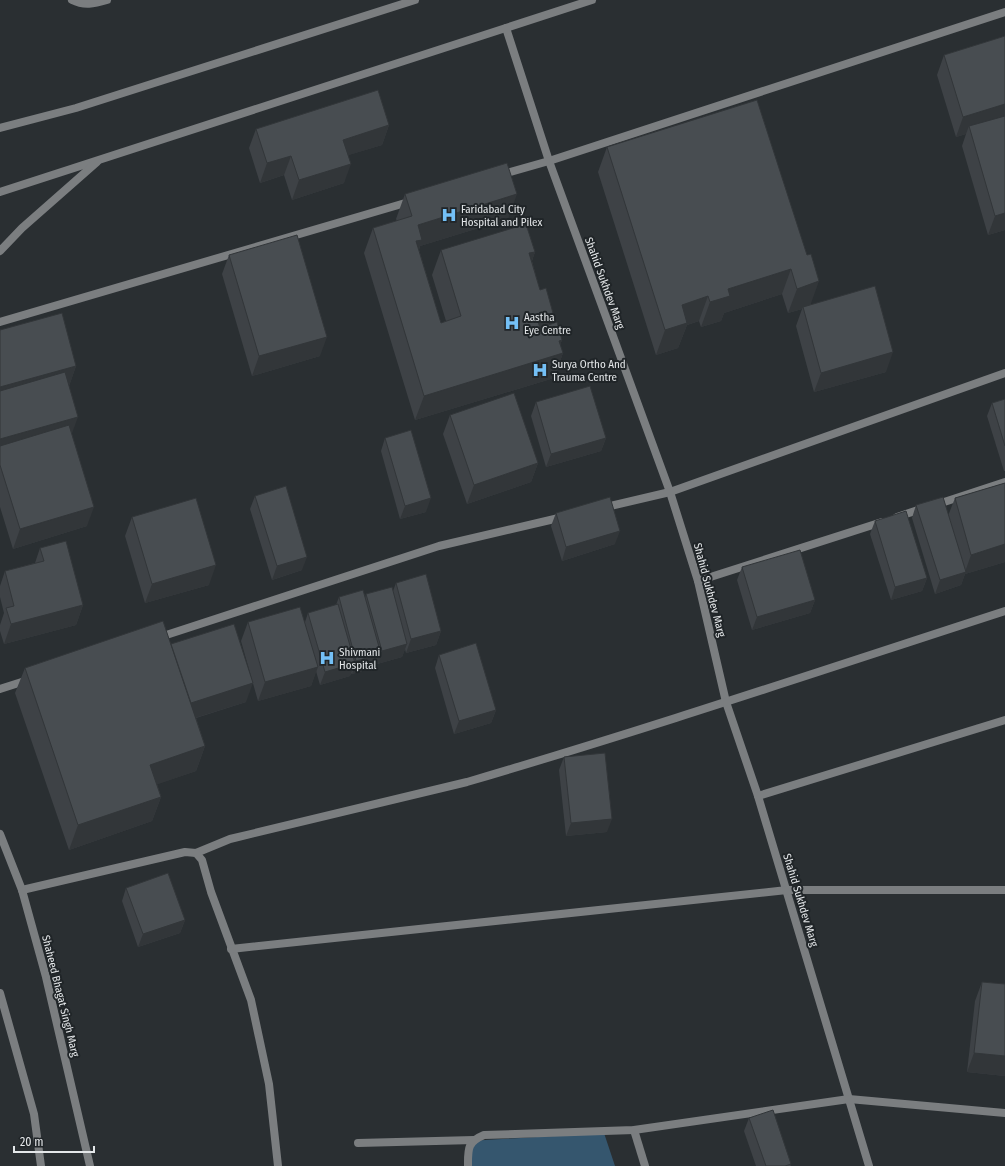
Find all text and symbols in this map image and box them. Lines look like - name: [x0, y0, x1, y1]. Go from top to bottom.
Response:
- place label: Faridabad City Hospital and Pilex: [461, 203, 542, 229]
- hospital icon: Faridabad City Hospital and Pilex: [440, 206, 458, 224]
- street label: Shahid Sukhdev Marg: [582, 236, 627, 332]
- place label: Aastha Eye Centre: [524, 311, 571, 337]
- hospital icon: Aastha Eye Centre: [503, 314, 521, 332]
- place label: Surya Ortho And Trauma Centre: [552, 358, 626, 384]
- hospital icon: Surya Ortho And Trauma Centre: [531, 361, 549, 379]
- street label: Shahid Sukhdev Marg: [691, 542, 729, 639]
- place label: Shivmani Hospital: [339, 646, 381, 672]
- hospital icon: Shivmani Hospital: [318, 649, 336, 667]
- street label: Shahid Sukhdev Marg: [780, 852, 821, 949]
- street label: Shaheed Bhagat Singh Marg: [39, 934, 82, 1059]
- scale bar: [14, 1128, 94, 1154]
- text: 20 m: [20, 1135, 44, 1149]

